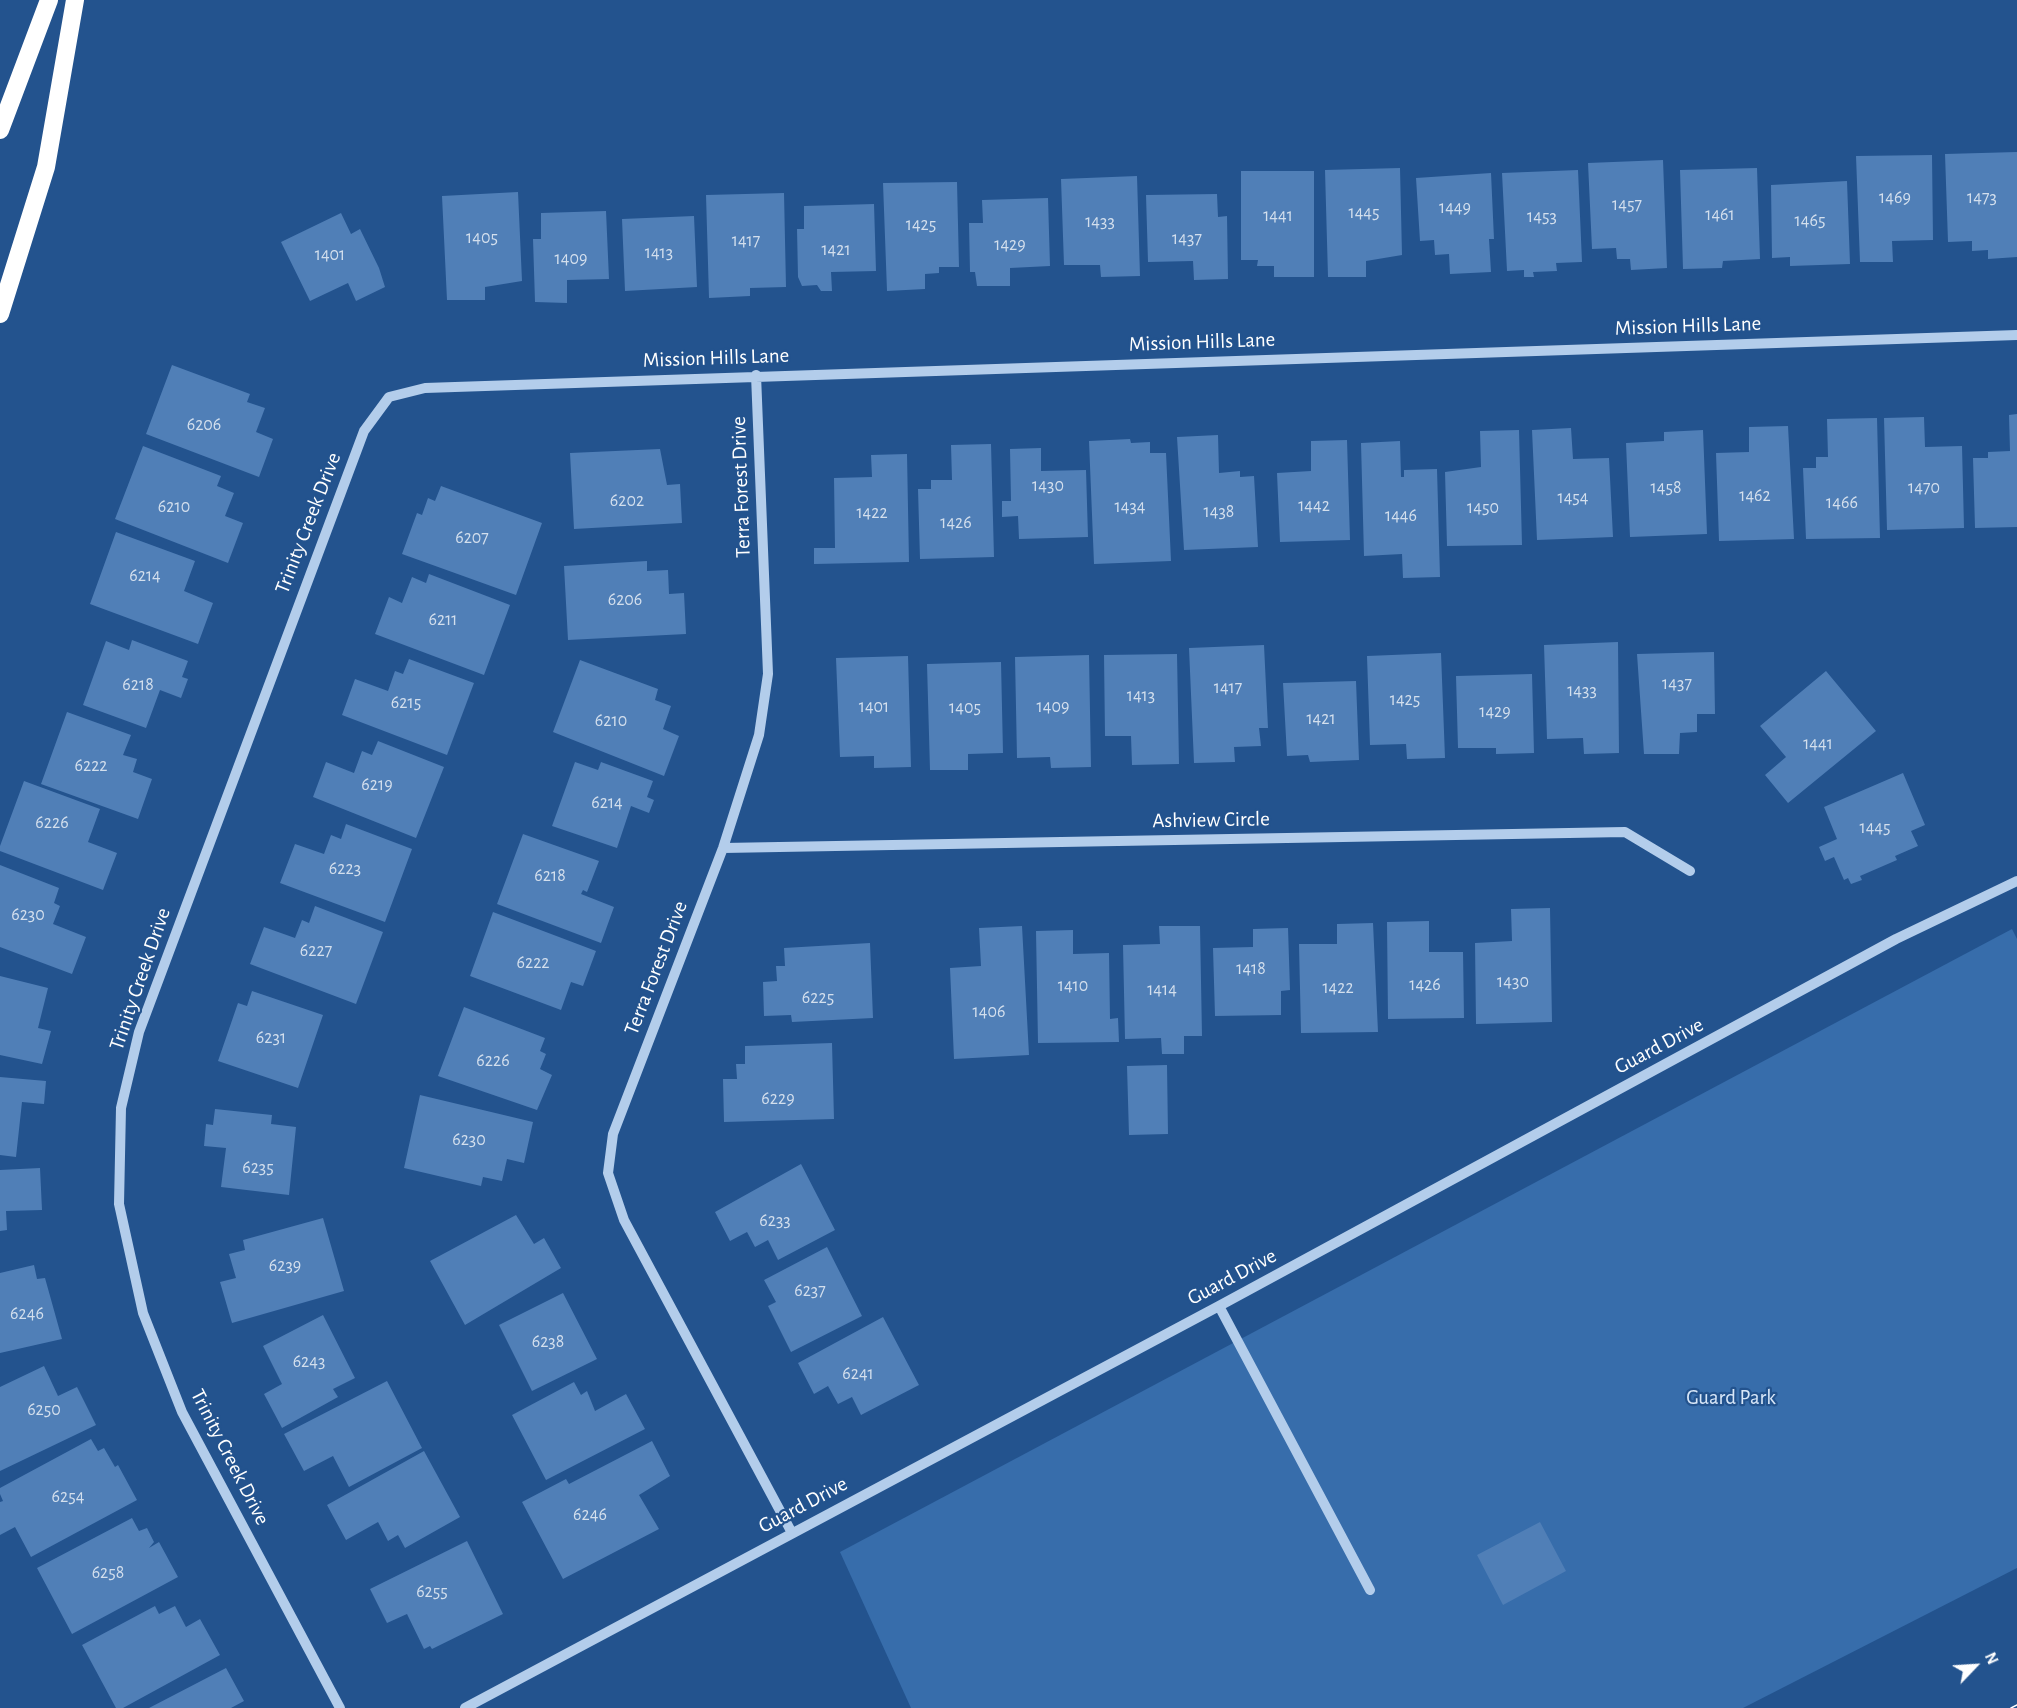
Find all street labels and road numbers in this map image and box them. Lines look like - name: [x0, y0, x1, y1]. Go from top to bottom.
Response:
- street label: Mission Hills Lane: [1614, 311, 1762, 341]
- street label: Mission Hills Lane: [1128, 327, 1276, 357]
- street label: Mission Hills Lane: [642, 343, 790, 373]
- street label: Terra Forest Drive: [726, 416, 756, 558]
- street label: Trinity Creek Drive: [270, 449, 346, 597]
- street label: Ashview Circle: [1152, 806, 1270, 834]
- street label: Terra Forest Drive: [619, 897, 693, 1039]
- street label: Trinity Creek Drive: [104, 904, 176, 1054]
- street label: Guard Drive: [1610, 1012, 1708, 1080]
- street label: Guard Drive: [1183, 1243, 1281, 1311]
- street label: Trinity Creek Drive: [185, 1385, 275, 1529]
- street label: Guard Drive: [754, 1471, 852, 1539]

